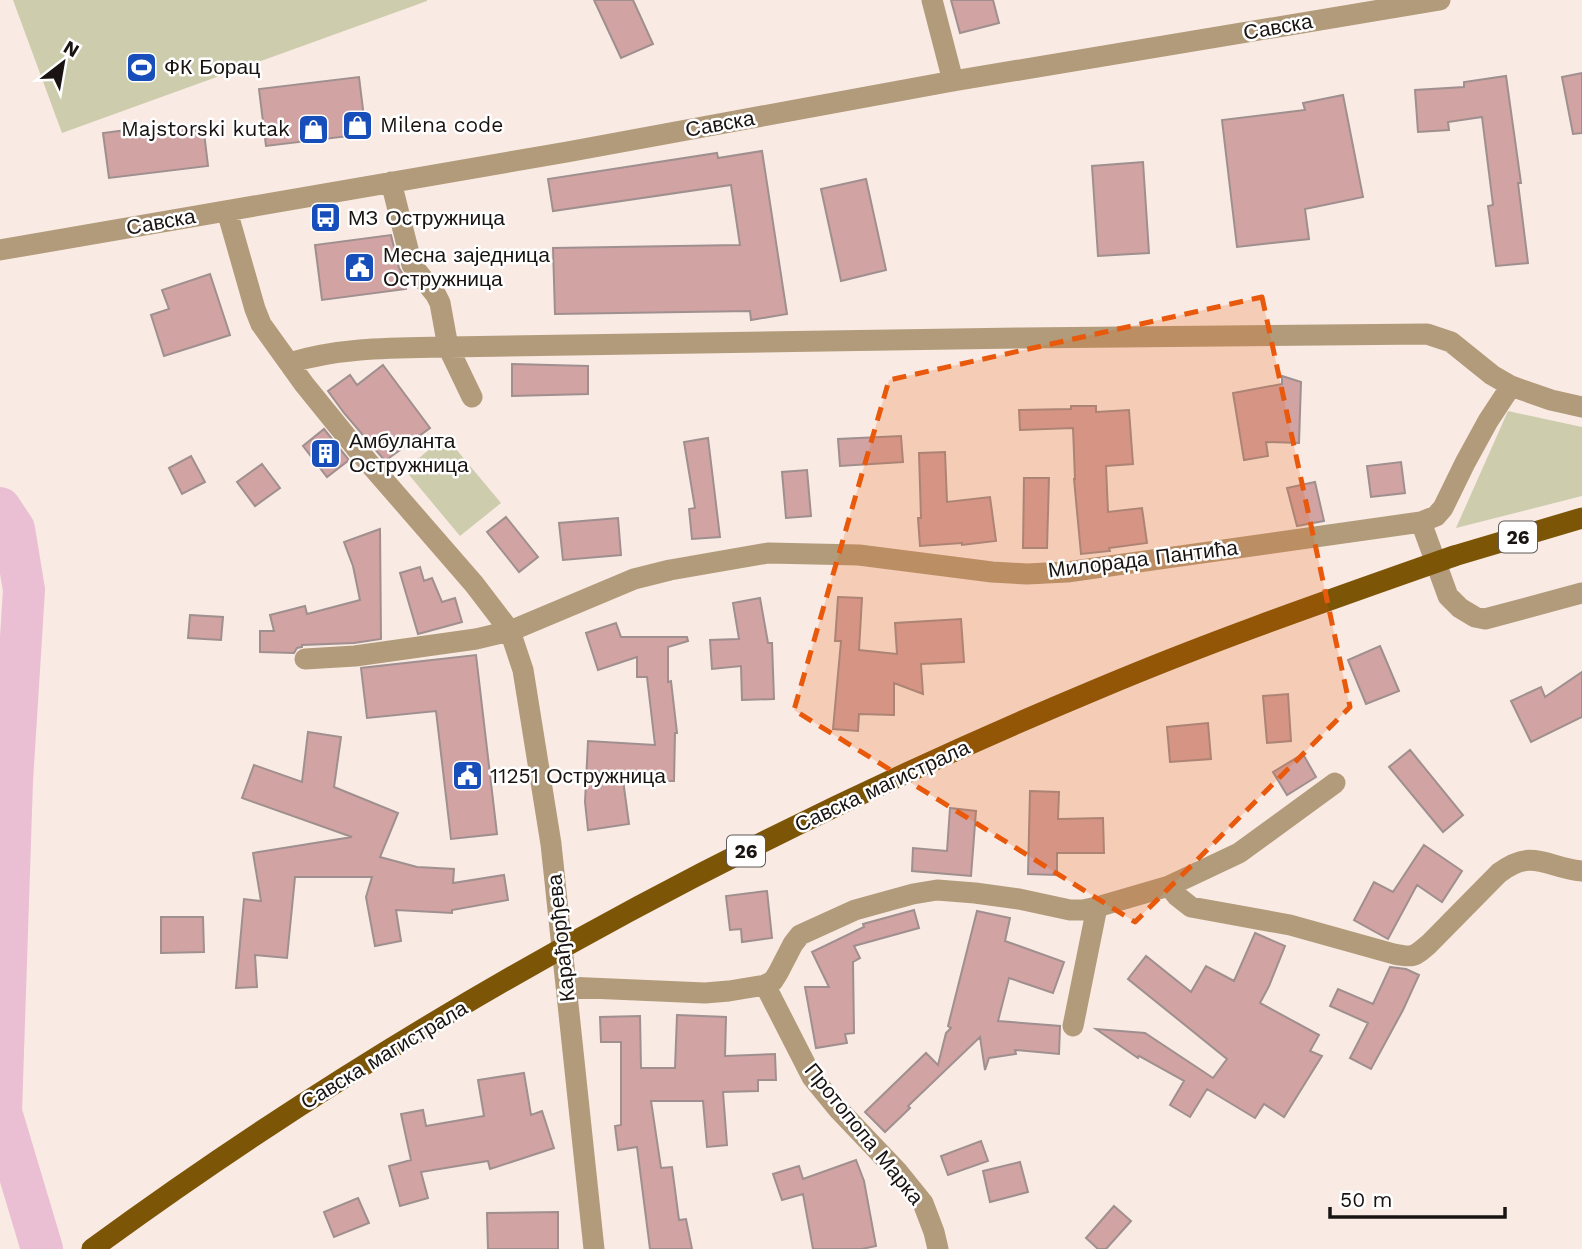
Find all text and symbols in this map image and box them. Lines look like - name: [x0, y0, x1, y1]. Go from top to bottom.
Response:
- street label: Савска: [1241, 8, 1315, 45]
- north arrow: [28, 28, 98, 98]
- text: N: [60, 35, 83, 62]
- sports icon: ФК Борац: [124, 50, 158, 84]
- place label: ФК Борац: [164, 54, 260, 79]
- street label: Савска: [683, 105, 757, 142]
- shop icon: Milena code: [340, 108, 374, 142]
- shop icon: Majstorski kutak: [296, 112, 330, 146]
- place label: Milena code: [380, 112, 503, 137]
- place label: Majstorski kutak: [121, 116, 290, 141]
- bus stop icon: МЗ Остружница: [308, 201, 342, 235]
- street label: Савска: [124, 203, 198, 240]
- place label: МЗ Остружница: [348, 205, 505, 230]
- place label: Месна заједница Остружница: [383, 242, 550, 291]
- public building icon: Месна заједница Остружница: [343, 250, 377, 284]
- place label: Амбуланта Остружница: [349, 428, 469, 477]
- building icon: Амбуланта Остружница: [309, 436, 343, 470]
- road number: 26: [1499, 522, 1537, 552]
- street label: Милорада Пантића: [1047, 534, 1240, 583]
- street label: Савска магистрала: [790, 734, 973, 837]
- public building icon: 11251 Остружница: [450, 759, 484, 793]
- place label: 11251 Остружница: [490, 763, 666, 788]
- road number: 26: [727, 836, 765, 866]
- street label: Карађорђева: [541, 873, 580, 1003]
- street label: Савска магистрала: [296, 995, 472, 1114]
- street label: Протопопа Марка: [800, 1058, 929, 1210]
- scale bar: [1330, 1176, 1505, 1220]
- text: 50 m: [1340, 1187, 1392, 1212]

